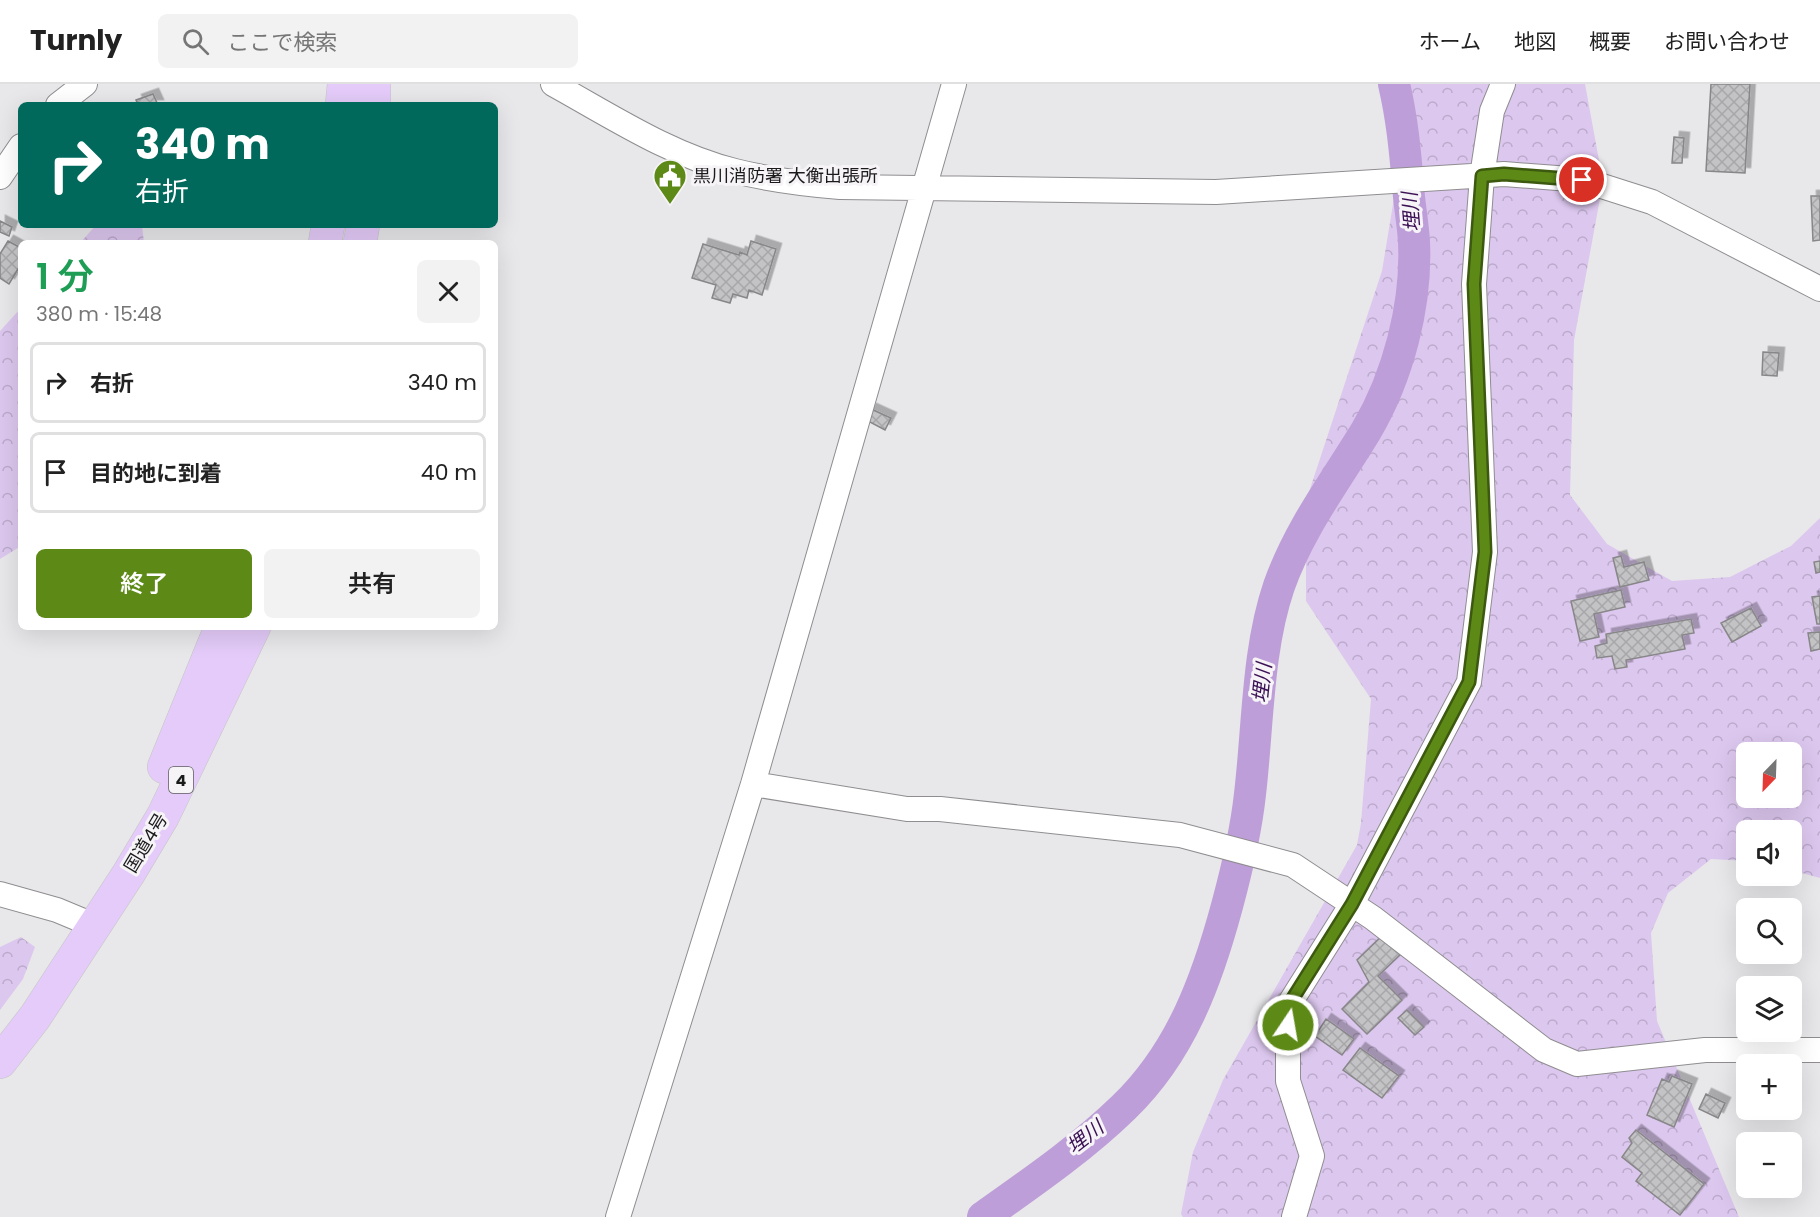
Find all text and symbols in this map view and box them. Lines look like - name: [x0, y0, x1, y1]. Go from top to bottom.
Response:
- search box: [158, 14, 578, 68]
- text: Turnly: [30, 21, 122, 60]
- icon: search: [179, 25, 212, 58]
- text: ここで検索: [227, 27, 337, 58]
- text: ホーム: [1419, 27, 1481, 56]
- text: 地図: [1514, 27, 1556, 56]
- text: 概要: [1589, 27, 1631, 56]
- text: お問い合わせ: [1664, 27, 1790, 56]
- text: 340 m: [135, 115, 270, 174]
- icon: right: [36, 126, 114, 204]
- pin: [1556, 154, 1607, 205]
- public building icon: 黒川消防署 大衡出張所: [652, 158, 688, 205]
- place label: 黒川消防署 大衡出張所: [693, 163, 878, 188]
- icon: arrive: [1565, 163, 1598, 196]
- text: 右折: [135, 173, 189, 210]
- water label: 埋川: [1395, 189, 1427, 233]
- text: 1 分: [36, 251, 94, 302]
- button: close: [417, 260, 480, 323]
- text: 380 m · 15:48: [36, 300, 162, 328]
- icon: right: [39, 366, 72, 399]
- text: 340 m: [408, 367, 477, 398]
- text: 右折: [90, 368, 134, 399]
- icon: arrive: [39, 456, 72, 489]
- text: 40 m: [421, 457, 477, 488]
- text: 目的地に到着: [90, 458, 222, 489]
- button: 終了: [36, 549, 252, 618]
- button: 共有: [264, 549, 480, 618]
- water label: 埋川: [1246, 660, 1278, 704]
- north arrow: [1736, 742, 1802, 808]
- map controls: [1736, 742, 1802, 1198]
- road number: 4: [169, 767, 193, 793]
- street label: 国道4号: [118, 808, 173, 877]
- button: sound: [1736, 820, 1802, 886]
- button: search: [1736, 898, 1802, 964]
- button: layers: [1736, 976, 1802, 1042]
- position arrow: [1256, 993, 1320, 1057]
- button: +: [1736, 1054, 1802, 1120]
- water label: 埋川: [1061, 1112, 1111, 1160]
- button: −: [1736, 1132, 1802, 1198]

